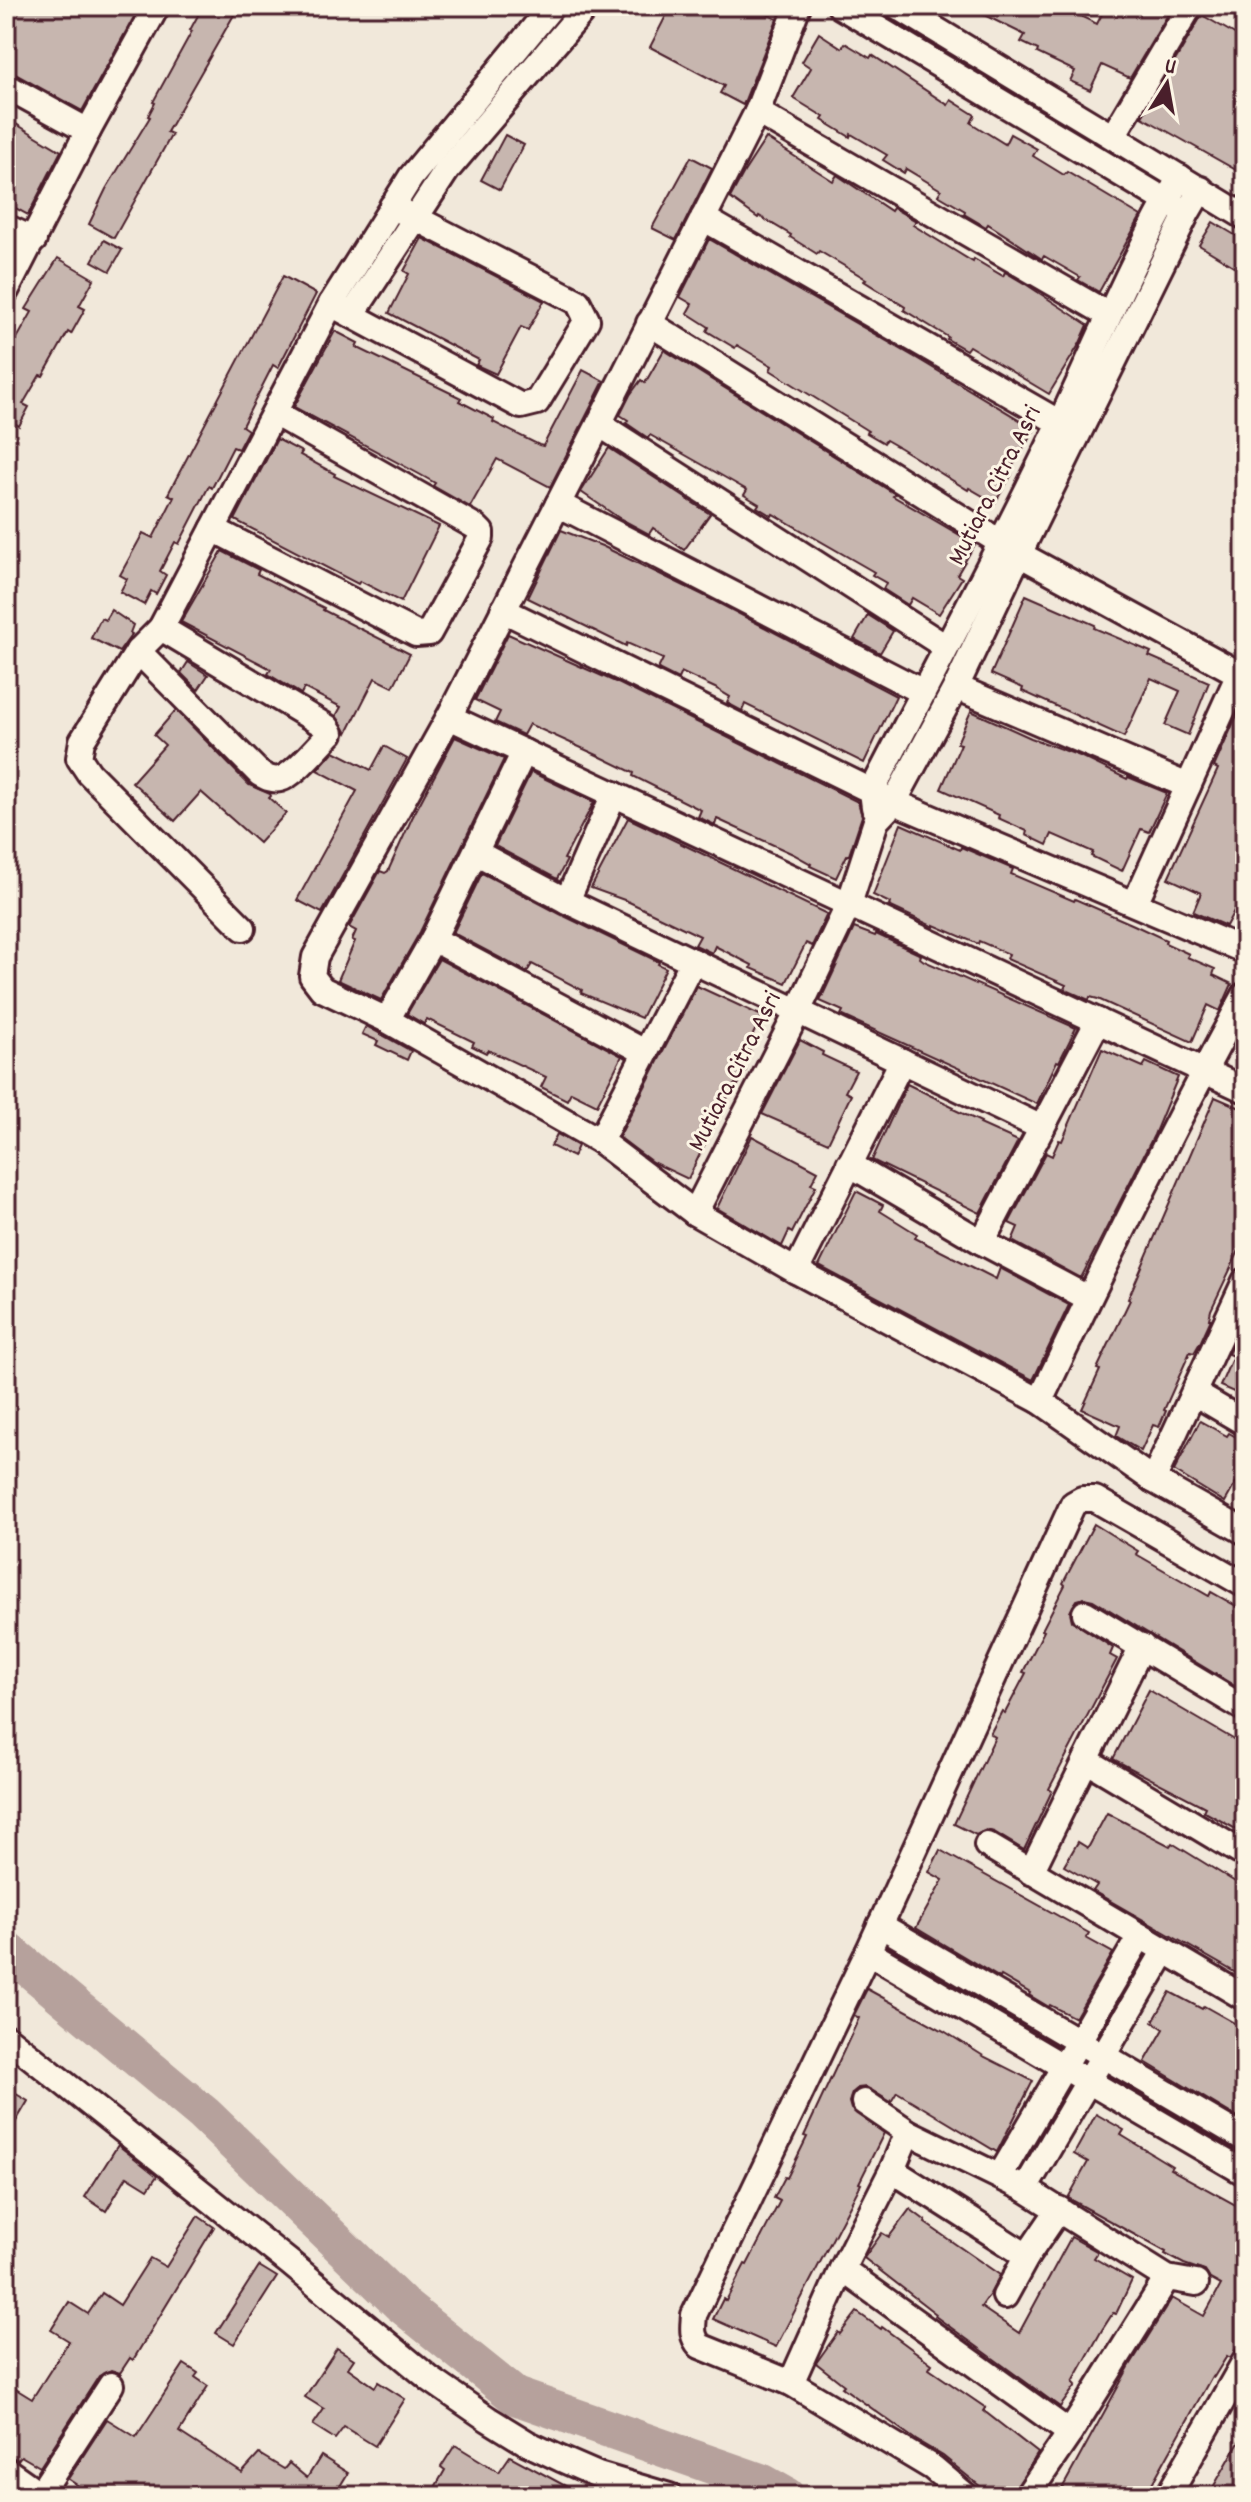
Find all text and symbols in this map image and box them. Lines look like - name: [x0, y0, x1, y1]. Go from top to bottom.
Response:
- north arrow: [1127, 44, 1207, 124]
- text: U: [1162, 52, 1178, 84]
- street label: Mutiara Citra Asri: [940, 399, 1052, 573]
- street label: Mutiara Citra Asri: [680, 985, 792, 1159]

